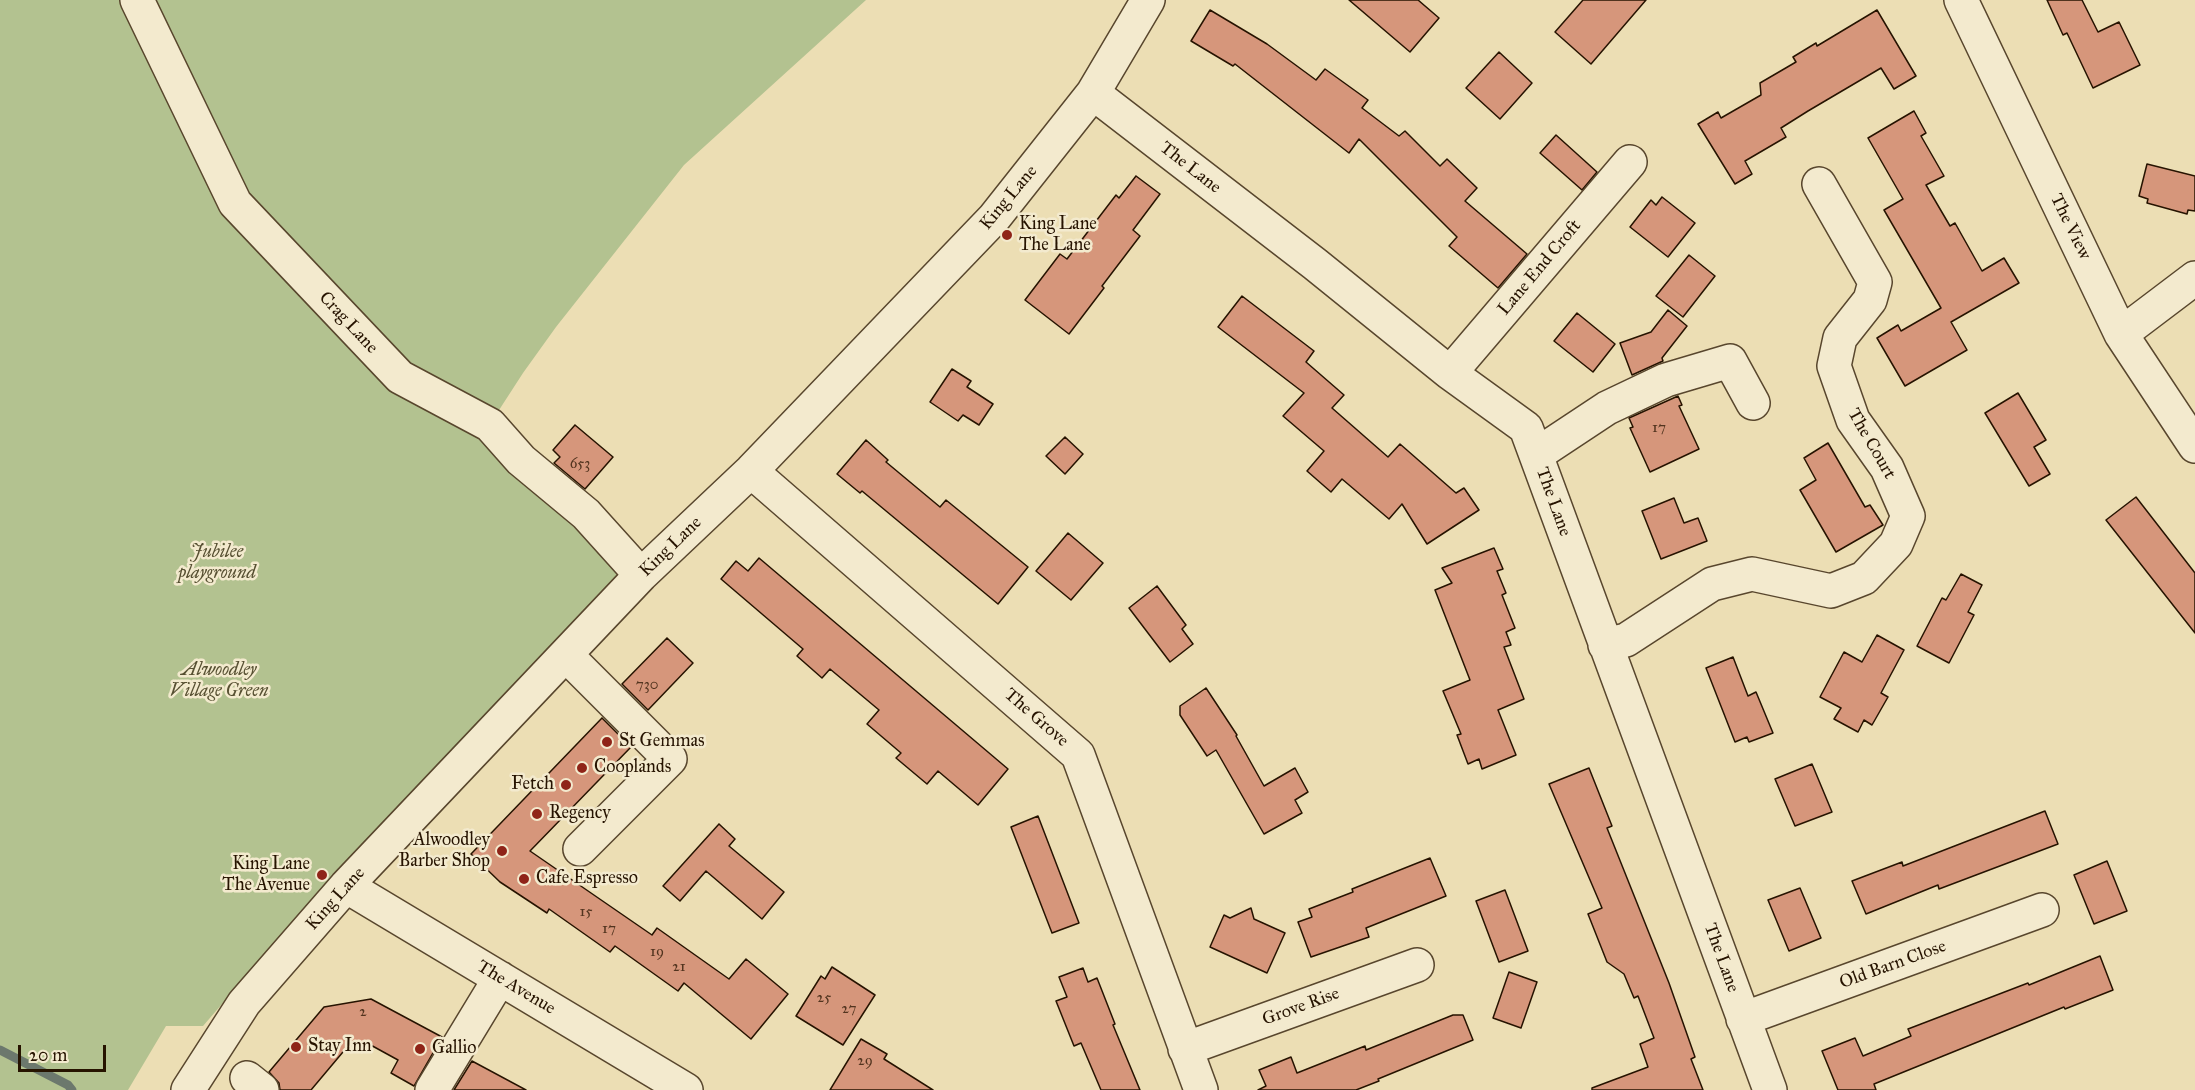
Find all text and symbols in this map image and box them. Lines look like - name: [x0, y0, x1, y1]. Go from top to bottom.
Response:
- street label: The Lane: [1155, 137, 1225, 199]
- street label: King Lane: [976, 161, 1042, 235]
- street label: The View: [2045, 191, 2095, 263]
- place label: King Lane The Lane: [1019, 214, 1097, 256]
- street label: Lane End Croft: [1494, 216, 1586, 320]
- marker: King Lane The Lane: [1000, 228, 1014, 242]
- street label: Crag Lane: [314, 287, 382, 359]
- street label: The Court: [1842, 405, 1900, 483]
- house number: 17: [1652, 419, 1666, 437]
- house number: 653: [570, 455, 590, 473]
- street label: The Lane: [1531, 465, 1575, 539]
- street label: King Lane: [635, 512, 707, 582]
- park label: Jubilee playground: [178, 542, 256, 584]
- park label: Alwoodley Village Green: [170, 660, 268, 702]
- house number: 730: [636, 676, 658, 694]
- street label: The Grove: [999, 684, 1073, 752]
- place label: St Gemmas: [619, 731, 705, 753]
- marker: St Gemmas: [600, 735, 614, 749]
- place label: Cooplands: [594, 757, 671, 779]
- marker: Cooplands: [575, 761, 589, 775]
- place label: Fetch: [511, 774, 554, 796]
- marker: Fetch: [559, 778, 573, 792]
- place label: Regency: [549, 803, 611, 825]
- marker: Regency: [530, 807, 544, 821]
- place label: Alwoodley Barber Shop: [398, 830, 490, 872]
- marker: Alwoodley Barber Shop: [495, 844, 509, 858]
- place label: King Lane The Avenue: [222, 854, 310, 896]
- street label: King Lane: [302, 863, 370, 935]
- marker: King Lane The Avenue: [315, 868, 329, 882]
- place label: Cafe Espresso: [536, 868, 638, 890]
- marker: Cafe Espresso: [517, 872, 531, 886]
- house number: 15: [580, 903, 592, 921]
- house number: 17: [602, 920, 616, 938]
- street label: The Lane: [1699, 921, 1743, 995]
- street label: Old Barn Close: [1837, 936, 1949, 994]
- house number: 19: [650, 943, 664, 961]
- street label: The Avenue: [473, 956, 559, 1020]
- house number: 21: [672, 958, 686, 976]
- street label: Grove Rise: [1260, 983, 1342, 1031]
- house number: 25: [817, 989, 831, 1007]
- house number: 27: [842, 1000, 856, 1018]
- house number: 2: [359, 1003, 367, 1021]
- scale bar: [21, 1033, 110, 1071]
- place label: Stay Inn: [308, 1036, 372, 1058]
- place label: Gallio: [432, 1038, 477, 1060]
- marker: Stay Inn: [289, 1040, 303, 1054]
- marker: Gallio: [413, 1042, 427, 1056]
- text: 20 m: [29, 1044, 67, 1066]
- house number: 29: [857, 1052, 873, 1070]

